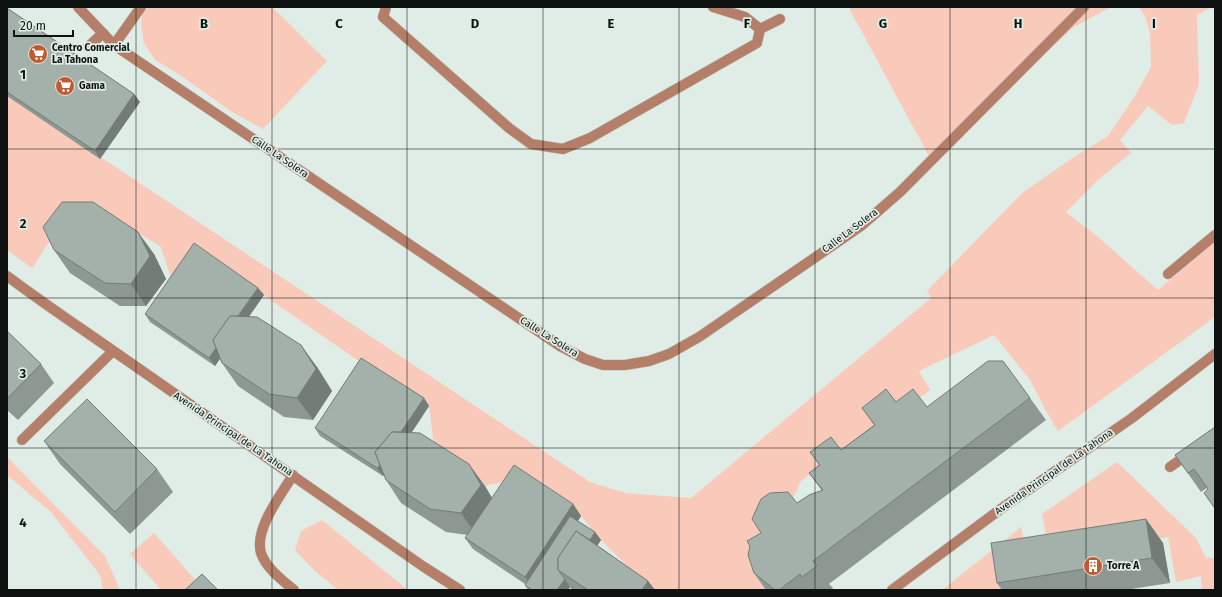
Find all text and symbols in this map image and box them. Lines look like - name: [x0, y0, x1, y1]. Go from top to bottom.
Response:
- scale bar: [14, 12, 73, 38]
- text: B: [200, 16, 208, 31]
- text: C: [335, 16, 343, 31]
- text: D: [471, 16, 480, 31]
- text: E: [608, 16, 615, 31]
- text: F: [744, 16, 751, 31]
- text: G: [879, 16, 887, 31]
- text: H: [1014, 16, 1022, 31]
- text: I: [1152, 16, 1156, 31]
- text: 20 m: [20, 19, 46, 33]
- place label: Centro Comercial La Tahona: [52, 42, 130, 66]
- supermarket icon: Centro Comercial La Tahona: [27, 43, 49, 65]
- text: 1: [20, 67, 26, 82]
- supermarket icon: Gama: [54, 75, 76, 97]
- place label: Gama: [79, 80, 105, 92]
- street label: Calle La Solera: [249, 133, 311, 181]
- street label: Calle La Solera: [820, 206, 880, 256]
- text: 2: [20, 216, 27, 231]
- street label: Calle La Solera: [518, 314, 580, 360]
- text: 3: [19, 366, 27, 381]
- street label: Avenida Principal de La Tahona: [171, 389, 295, 479]
- street label: Avenida Principal de La Tahona: [993, 427, 1115, 517]
- text: 4: [19, 515, 27, 530]
- building icon: Torre A: [1082, 555, 1104, 577]
- place label: Torre A: [1107, 560, 1140, 572]

